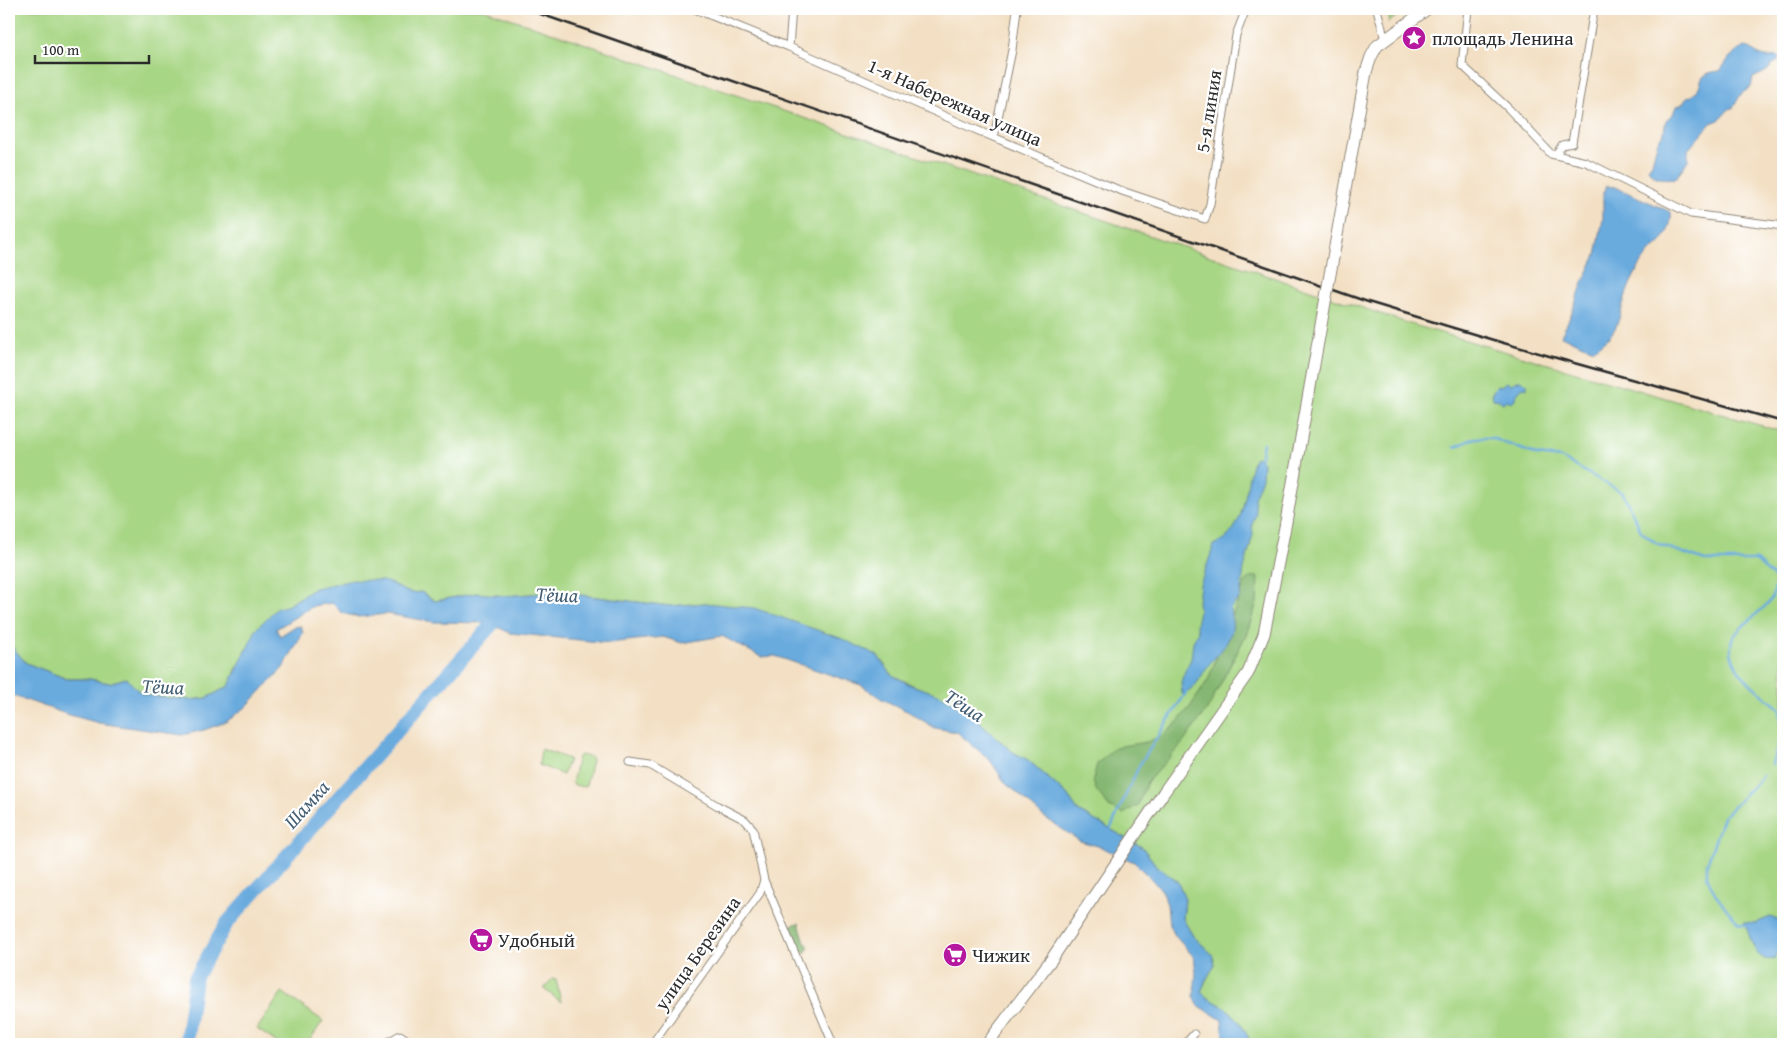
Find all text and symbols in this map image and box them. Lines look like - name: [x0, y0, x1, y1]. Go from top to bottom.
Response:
- place label: площадь Ленина: [1432, 24, 1573, 52]
- place icon: площадь Ленина: [1401, 25, 1427, 51]
- scale bar: [35, 32, 149, 64]
- text: 100 m: [42, 39, 80, 60]
- street label: 1-я Набережная улица: [863, 51, 1047, 153]
- street label: 5-я линия: [1188, 67, 1228, 154]
- water label: Тёша: [535, 579, 579, 609]
- water label: Тёша: [141, 670, 186, 702]
- water label: Тёша: [939, 681, 991, 729]
- water label: Шамка: [276, 773, 336, 835]
- street label: улица Березина: [647, 890, 747, 1017]
- place label: Удобный: [498, 926, 575, 954]
- supermarket icon: Удобный: [468, 927, 494, 953]
- place label: Чижик: [972, 941, 1030, 969]
- supermarket icon: Чижик: [942, 942, 968, 968]

